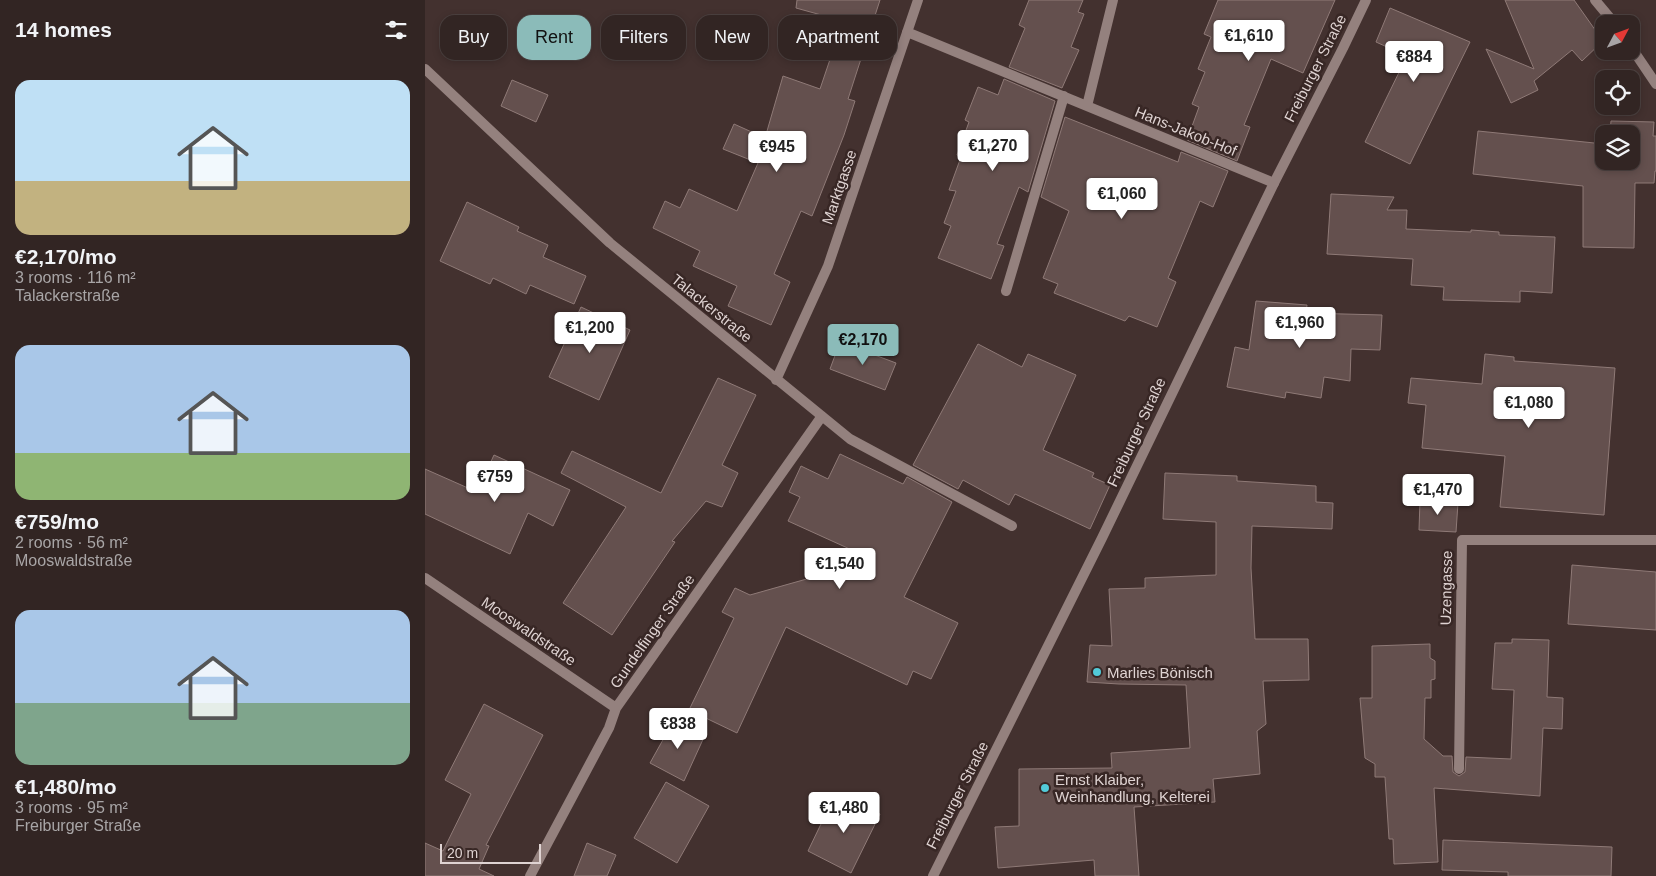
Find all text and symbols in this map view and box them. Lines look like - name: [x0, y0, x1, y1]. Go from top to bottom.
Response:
- street label: Freiburger Straße: [1281, 11, 1349, 125]
- chip: Buy: [440, 15, 507, 60]
- chip: Rent: [517, 15, 591, 60]
- chip: Filters: [601, 15, 686, 60]
- chip: New: [696, 15, 768, 60]
- chip: Apartment: [778, 15, 897, 60]
- north arrow: [1595, 15, 1640, 60]
- map controls: [1595, 15, 1640, 170]
- icon: filters: [382, 16, 410, 44]
- text: 14 homes: [15, 18, 112, 41]
- pin: €1,610: [1208, 20, 1290, 62]
- text: €1,610: [1225, 27, 1273, 44]
- pin: €884: [1384, 41, 1444, 83]
- text: €884: [1396, 48, 1432, 65]
- button: locate: [1595, 70, 1640, 115]
- street label: Hans-Jakob-Hof: [1133, 103, 1240, 159]
- icon: home: [168, 113, 258, 203]
- button: layers: [1595, 125, 1640, 170]
- pin: €945: [747, 130, 807, 173]
- pin: €1,270: [952, 130, 1034, 172]
- text: €1,270: [969, 137, 1017, 154]
- text: €945: [759, 138, 795, 155]
- street label: Marktgasse: [818, 148, 860, 226]
- pin: €1,060: [1081, 178, 1163, 220]
- text: €1,060: [1098, 185, 1146, 202]
- text: €2,170/mo: [15, 245, 117, 268]
- text: 3 rooms · 116 m²: [15, 269, 136, 286]
- street label: Talackerstraße: [668, 270, 756, 346]
- text: Talackerstraße: [15, 287, 120, 304]
- pin: €1,960: [1259, 306, 1341, 349]
- pin: €1,200: [549, 312, 631, 354]
- text: €1,960: [1276, 314, 1324, 331]
- text: €1,200: [566, 319, 614, 336]
- pin: €2,170: [822, 324, 904, 366]
- text: €2,170: [839, 331, 887, 348]
- street label: Freiburger Straße: [1103, 375, 1169, 489]
- icon: home: [168, 378, 258, 468]
- pin: €1,080: [1488, 386, 1570, 429]
- text: €1,080: [1505, 394, 1553, 411]
- pin: €759: [465, 460, 525, 503]
- text: €759: [477, 468, 513, 485]
- pin: €1,470: [1397, 474, 1479, 516]
- text: €1,470: [1414, 481, 1462, 498]
- text: €759/mo: [15, 510, 99, 533]
- text: 2 rooms · 56 m²: [15, 534, 128, 551]
- pin: €1,540: [799, 548, 881, 590]
- street label: Uzengasse: [1437, 550, 1455, 626]
- text: Mooswaldstraße: [15, 552, 132, 569]
- text: €1,540: [816, 555, 864, 572]
- street label: Gundelfinger Straße: [606, 571, 698, 691]
- street label: Mooswaldstraße: [479, 593, 579, 669]
- icon: home: [168, 643, 258, 733]
- place label: Marlies Bönisch: [1107, 664, 1213, 681]
- marker: Marlies Bönisch: [1091, 666, 1103, 678]
- pin: €838: [648, 708, 708, 750]
- text: €838: [660, 715, 696, 732]
- street label: Freiburger Straße: [923, 738, 991, 852]
- place label: Ernst Klaiber, Weinhandlung, Kelterei: [1055, 771, 1210, 805]
- text: €1,480/mo: [15, 775, 117, 798]
- marker: Ernst Klaiber, Weinhandlung, Kelterei: [1039, 782, 1051, 794]
- pin: €1,480: [803, 792, 885, 834]
- text: 3 rooms · 95 m²: [15, 799, 128, 816]
- text: €1,480: [820, 799, 868, 816]
- text: Freiburger Straße: [15, 817, 141, 834]
- scale bar: [440, 841, 541, 864]
- text: 20 m: [447, 845, 478, 861]

